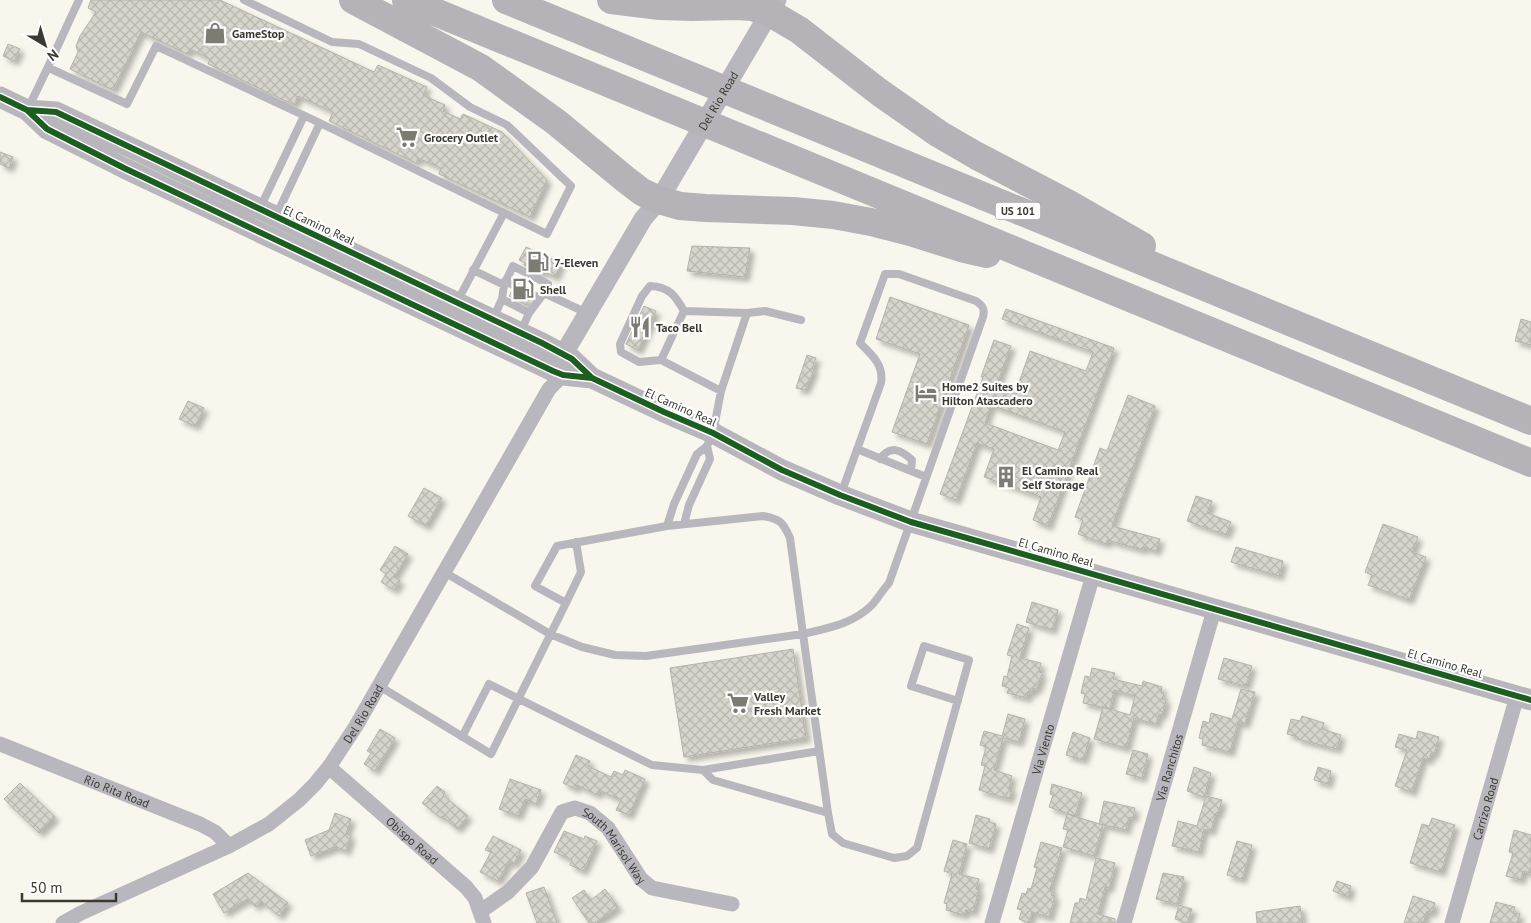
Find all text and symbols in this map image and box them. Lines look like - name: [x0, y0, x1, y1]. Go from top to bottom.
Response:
- north arrow: [20, 20, 70, 70]
- shop icon: GameStop: [202, 20, 228, 46]
- place label: GameStop: [232, 26, 285, 41]
- text: N: [44, 45, 62, 65]
- street label: Del Rio Road: [694, 68, 741, 133]
- supermarket icon: Grocery Outlet: [394, 124, 420, 150]
- place label: Grocery Outlet: [424, 130, 499, 145]
- street label: El Camino Real: [281, 202, 358, 248]
- road number: US 101: [996, 202, 1040, 220]
- fuel station icon: 7-Eleven: [525, 249, 551, 275]
- place label: 7-Eleven: [554, 255, 598, 270]
- fuel station icon: Shell: [510, 276, 536, 302]
- place label: Shell: [540, 282, 567, 297]
- restaurant icon: Taco Bell: [627, 314, 653, 340]
- place label: Taco Bell: [656, 320, 703, 335]
- place label: Home2 Suites by Hilton Atascadero: [942, 379, 1033, 408]
- hotel icon: Home2 Suites by Hilton Atascadero: [913, 380, 939, 406]
- street label: El Camino Real: [643, 384, 720, 430]
- place label: El Camino Real Self Storage: [1022, 463, 1099, 492]
- building icon: El Camino Real Self Storage: [993, 464, 1019, 490]
- street label: El Camino Real: [1017, 534, 1096, 570]
- street label: El Camino Real: [1406, 645, 1485, 681]
- street label: Del Rio Road: [339, 681, 386, 746]
- place label: Valley Fresh Market: [753, 689, 822, 718]
- supermarket icon: Valley Fresh Market: [725, 690, 751, 716]
- street label: Via Viento: [1028, 722, 1057, 777]
- street label: Via Ranchitos: [1152, 732, 1186, 804]
- street label: Rio Rita Road: [82, 771, 152, 811]
- street label: Carrizo Road: [1469, 776, 1501, 842]
- street label: South Marisol Way: [581, 804, 649, 887]
- street label: Obispo Road: [383, 813, 442, 867]
- scale bar: [22, 870, 116, 902]
- text: 50 m: [30, 878, 63, 897]

